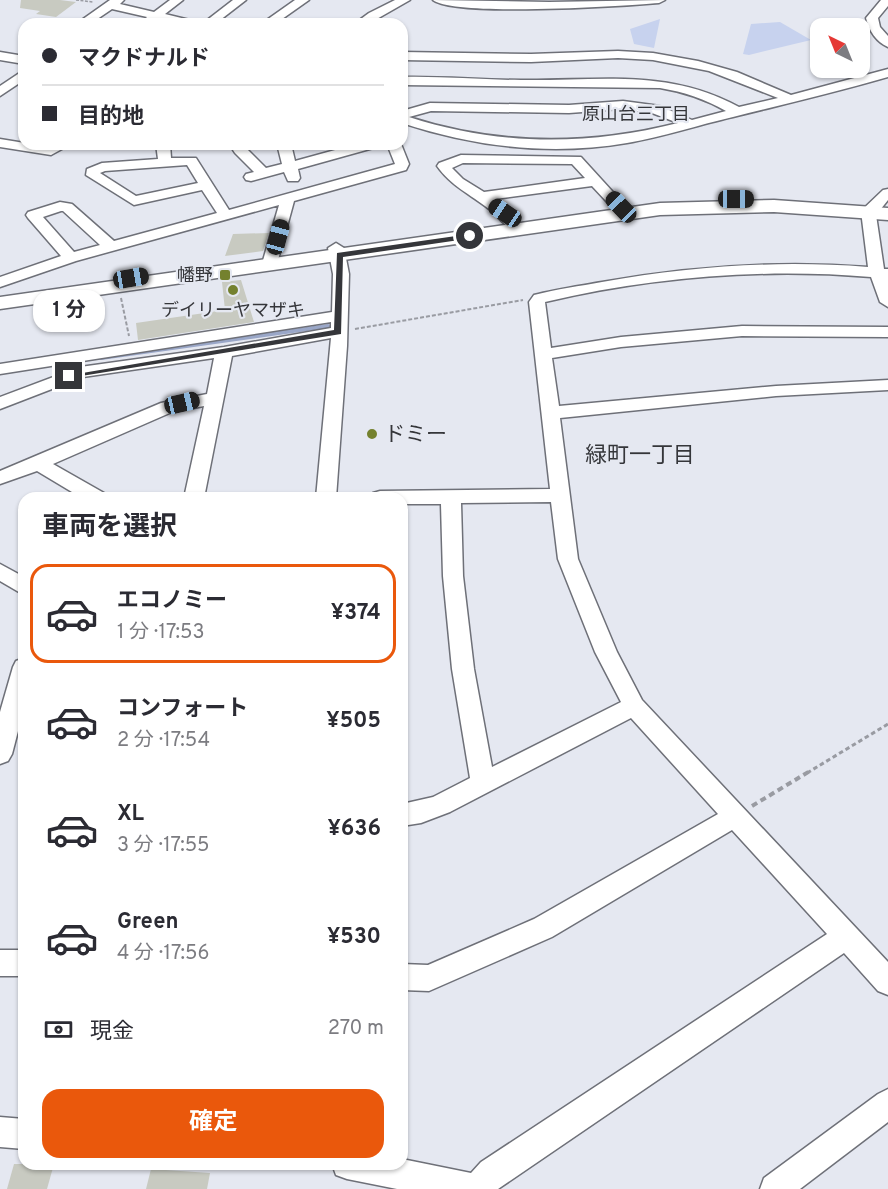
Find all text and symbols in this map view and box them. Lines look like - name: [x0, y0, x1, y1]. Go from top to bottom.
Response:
- north arrow: [810, 18, 870, 78]
- map controls: [810, 18, 870, 78]
- text: マクドナルド: [78, 46, 210, 73]
- text: 目的地: [78, 104, 144, 131]
- district label: 原山台三丁目: [582, 104, 690, 127]
- car: [602, 188, 640, 226]
- car: [718, 190, 754, 208]
- car: [485, 195, 525, 231]
- car: [265, 217, 291, 257]
- route start: [456, 222, 483, 249]
- place label: 幡野: [177, 265, 213, 288]
- car: [112, 266, 150, 290]
- marker: 幡野: [218, 268, 232, 282]
- marker: デイリーヤマザキ: [226, 283, 240, 297]
- callout: 1 分: [33, 289, 105, 331]
- text: 1 分: [53, 298, 86, 324]
- place label: デイリーヤマザキ: [161, 300, 305, 323]
- route end: [55, 362, 82, 389]
- car: [162, 390, 202, 416]
- place label: ドミー: [384, 422, 447, 449]
- marker: ドミー: [365, 427, 379, 441]
- district label: 緑町一丁目: [585, 443, 695, 470]
- text: 車両を選択: [42, 511, 177, 545]
- icon: car: [45, 587, 99, 641]
- text: エコノミー: [117, 588, 227, 615]
- text: ¥374: [331, 600, 381, 627]
- text: 1 分 · 17:53: [117, 620, 205, 646]
- icon: car: [45, 695, 99, 749]
- text: コンフォート: [117, 696, 248, 723]
- text: ¥505: [326, 708, 381, 735]
- text: 2 分 · 17:54: [117, 728, 210, 754]
- text: XL: [117, 801, 144, 828]
- icon: car: [45, 803, 99, 857]
- text: ¥636: [327, 816, 381, 843]
- text: 3 分 · 17:55: [117, 833, 210, 859]
- text: Green: [117, 909, 179, 936]
- icon: car: [45, 911, 99, 965]
- text: ¥530: [327, 924, 381, 951]
- text: 4 分 · 17:56: [117, 941, 209, 967]
- icon: cash: [42, 1013, 75, 1046]
- text: 270 m: [328, 1016, 384, 1042]
- text: 現金: [90, 1019, 134, 1046]
- button: 確定: [42, 1089, 384, 1158]

